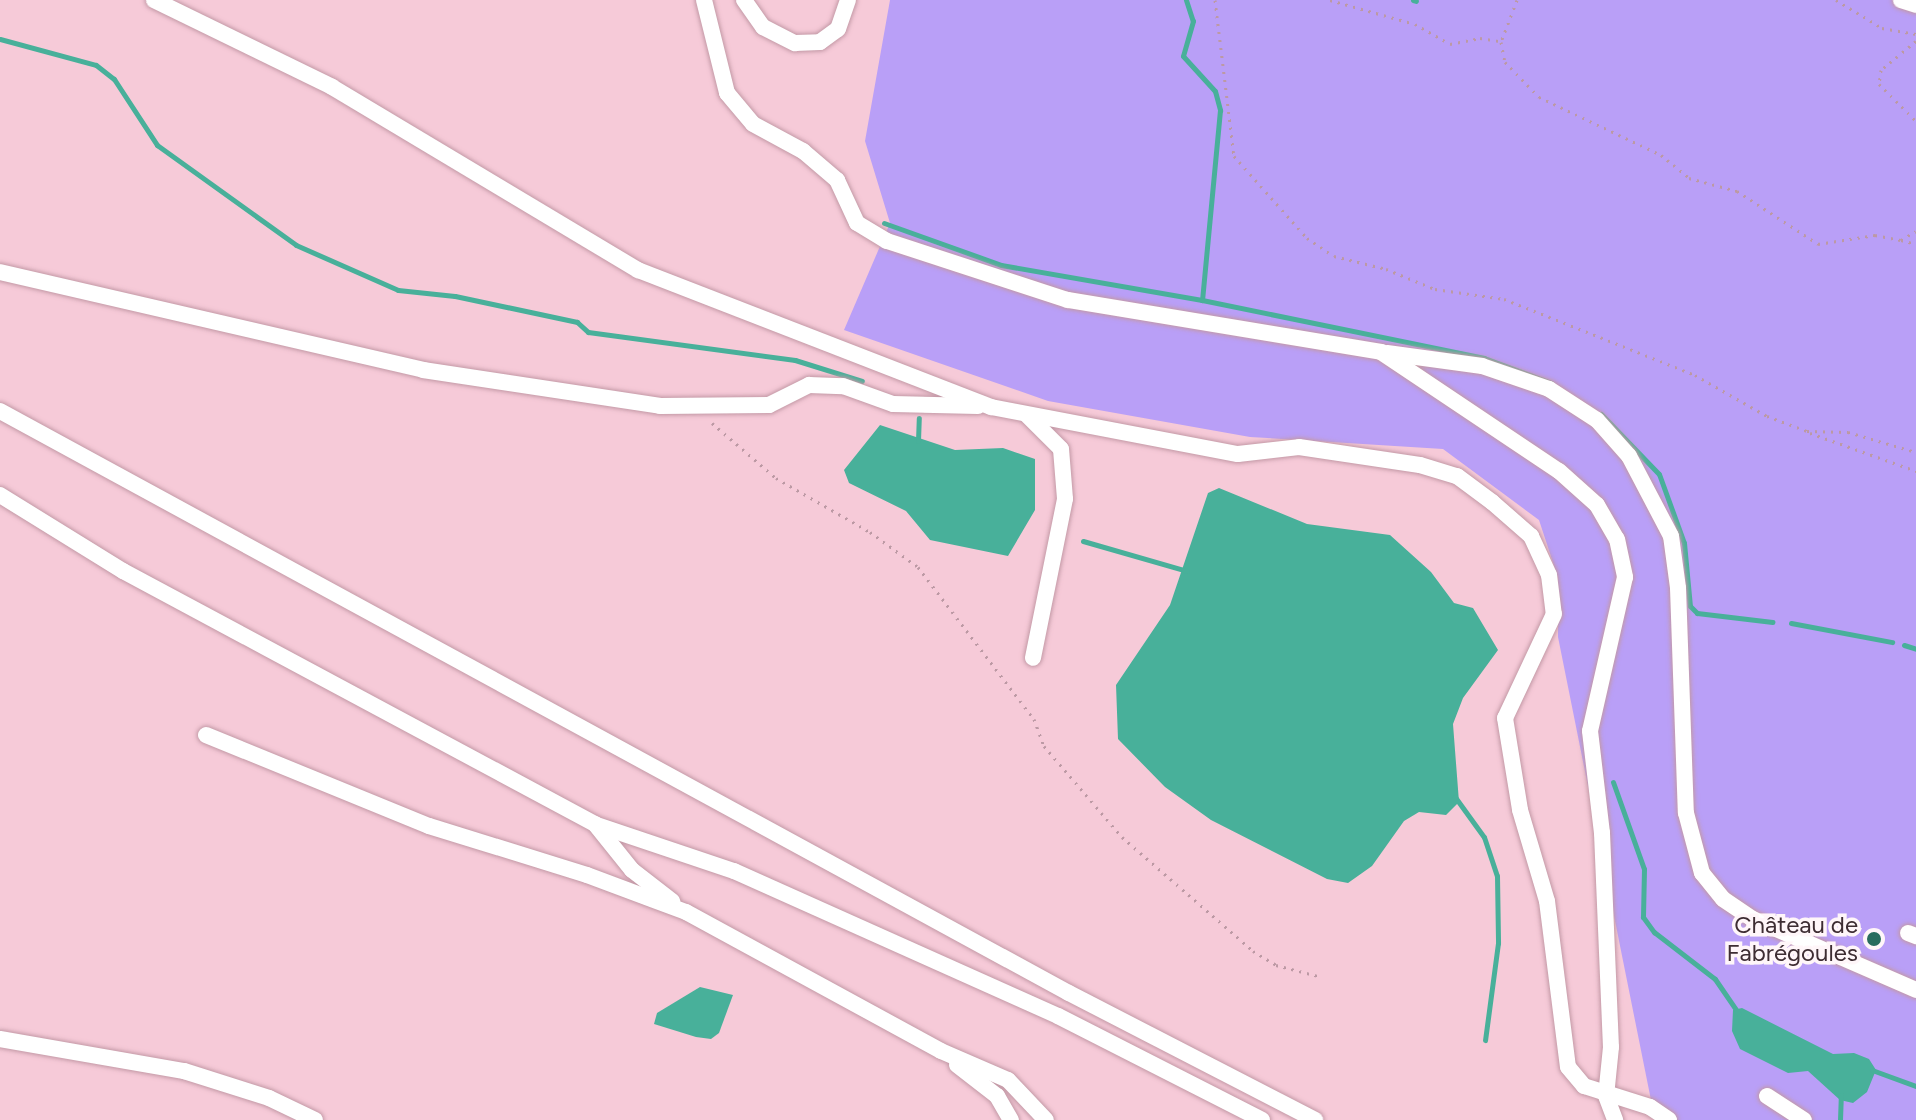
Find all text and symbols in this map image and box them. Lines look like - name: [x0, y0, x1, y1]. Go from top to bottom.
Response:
- place label: Château de Fabrégoules: [1727, 911, 1858, 967]
- marker: Château de Fabrégoules: [1865, 930, 1883, 948]

